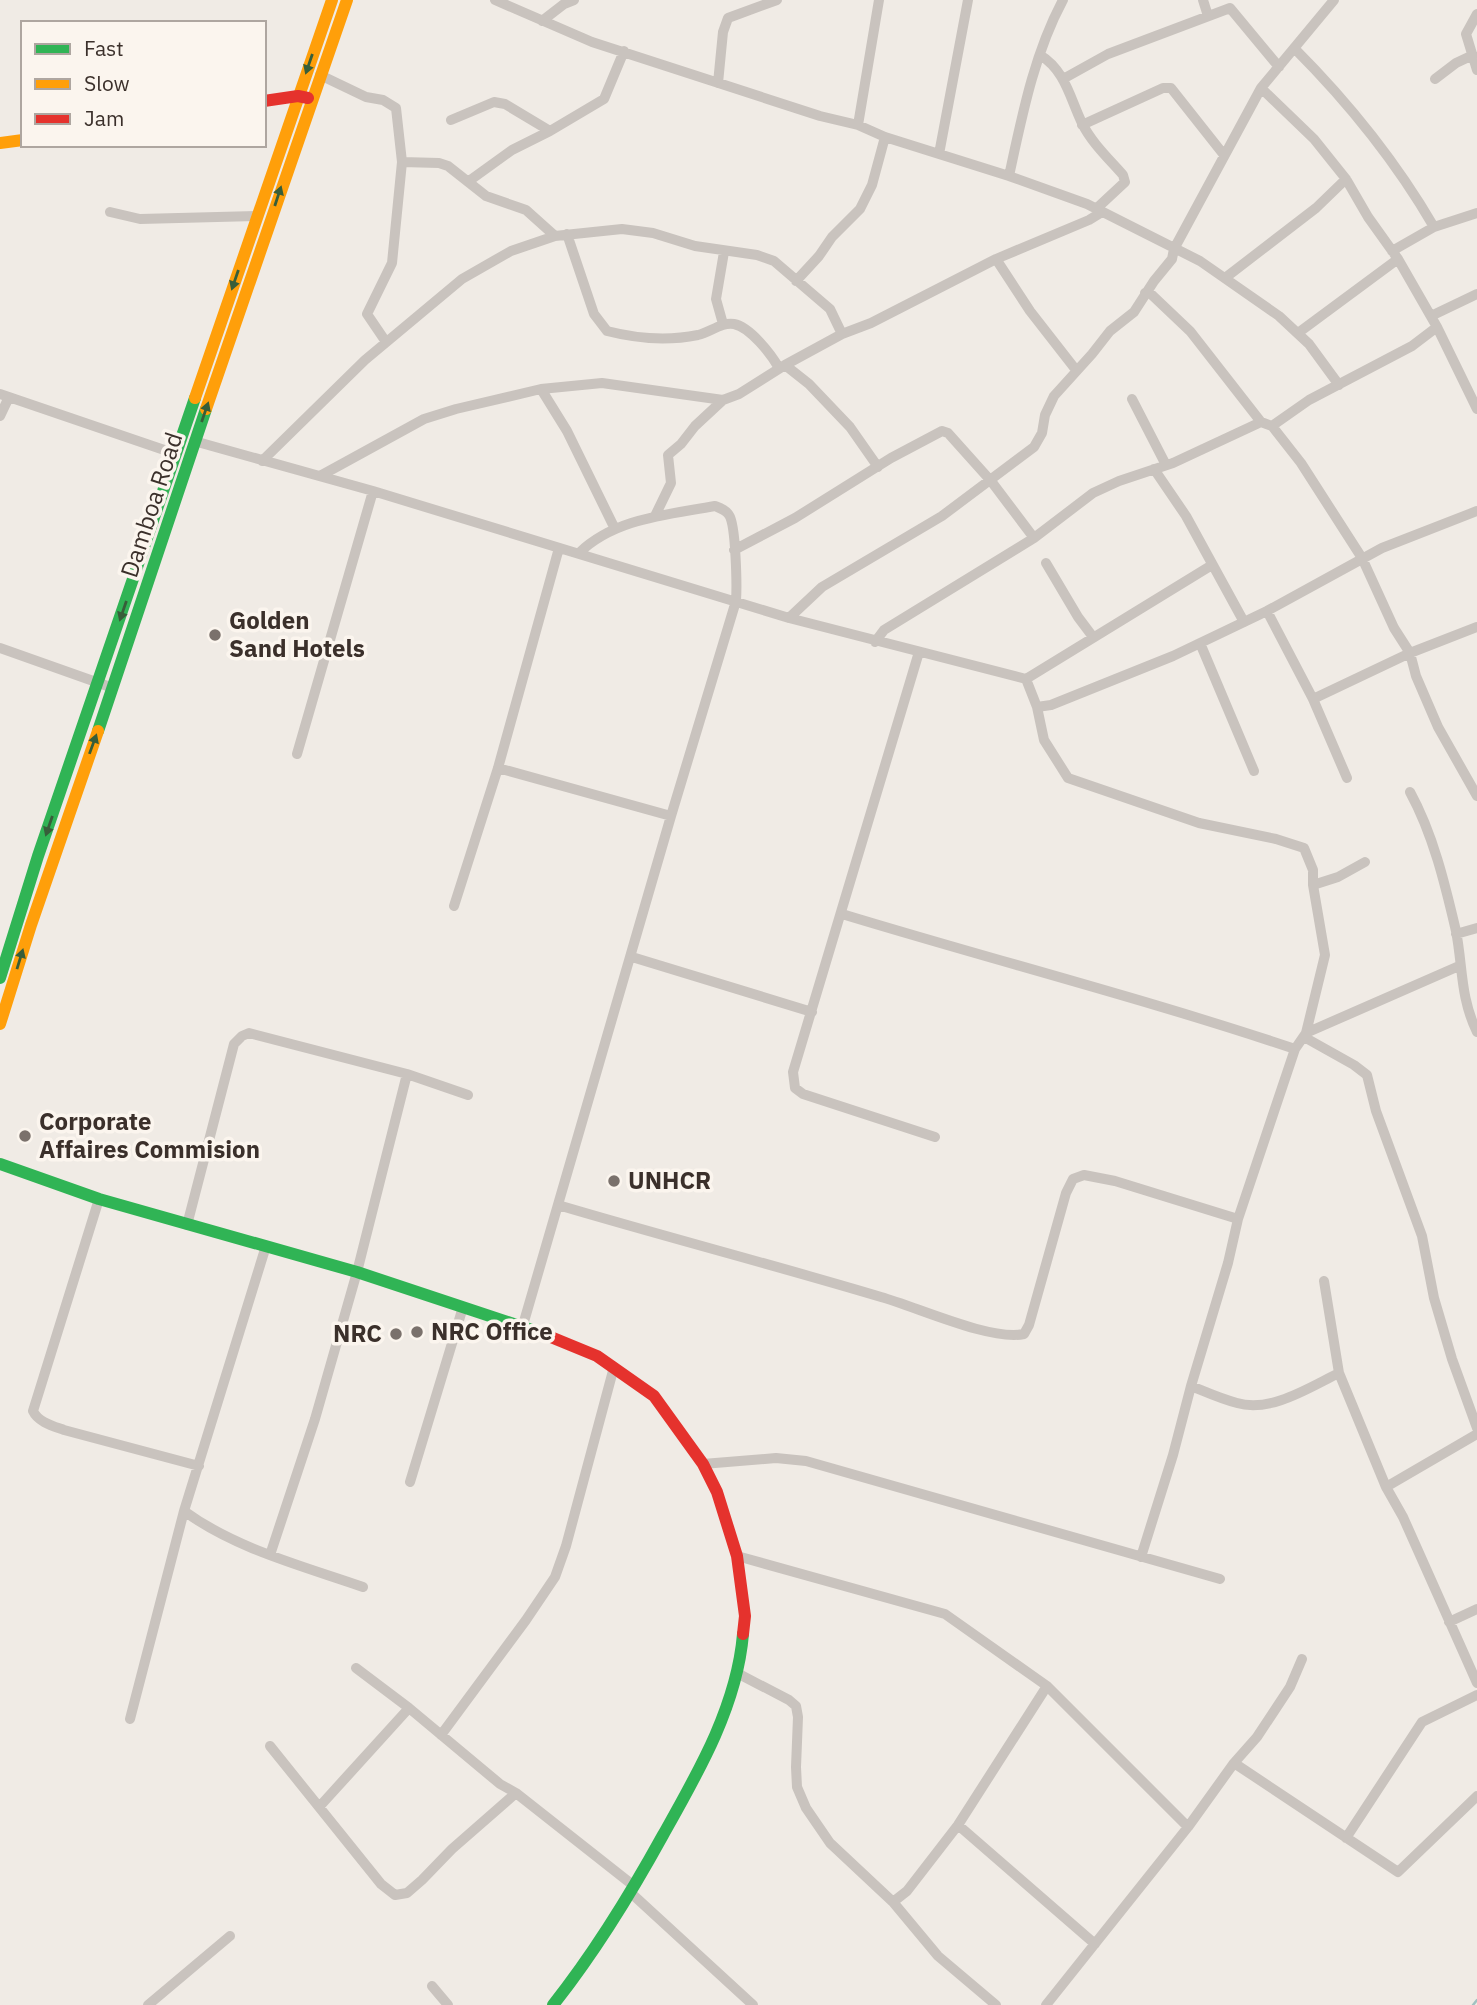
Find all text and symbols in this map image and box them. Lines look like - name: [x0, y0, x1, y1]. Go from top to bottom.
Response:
- legend: [21, 21, 266, 147]
- text: Fast: [84, 34, 124, 62]
- one-way arrow: [303, 54, 314, 75]
- text: Slow: [84, 69, 130, 97]
- text: Jam: [84, 104, 124, 132]
- one-way arrow: [273, 186, 283, 207]
- one-way arrow: [229, 269, 240, 290]
- one-way arrow: [200, 401, 211, 422]
- street label: Damboa Road: [113, 428, 190, 581]
- one-way arrow: [117, 601, 128, 622]
- place label: Golden Sand Hotels: [229, 604, 365, 664]
- marker: Golden Sand Hotels: [207, 627, 223, 643]
- one-way arrow: [88, 733, 99, 754]
- one-way arrow: [43, 816, 54, 837]
- one-way arrow: [16, 948, 26, 969]
- place label: Corporate Affaires Commision: [39, 1105, 260, 1165]
- marker: Corporate Affaires Commision: [17, 1128, 33, 1144]
- place label: UNHCR: [628, 1164, 711, 1196]
- marker: UNHCR: [606, 1173, 622, 1189]
- place label: NRC Office: [431, 1315, 553, 1347]
- place label: NRC: [333, 1317, 382, 1349]
- marker: NRC Office: [409, 1324, 425, 1340]
- marker: NRC: [388, 1326, 404, 1342]

